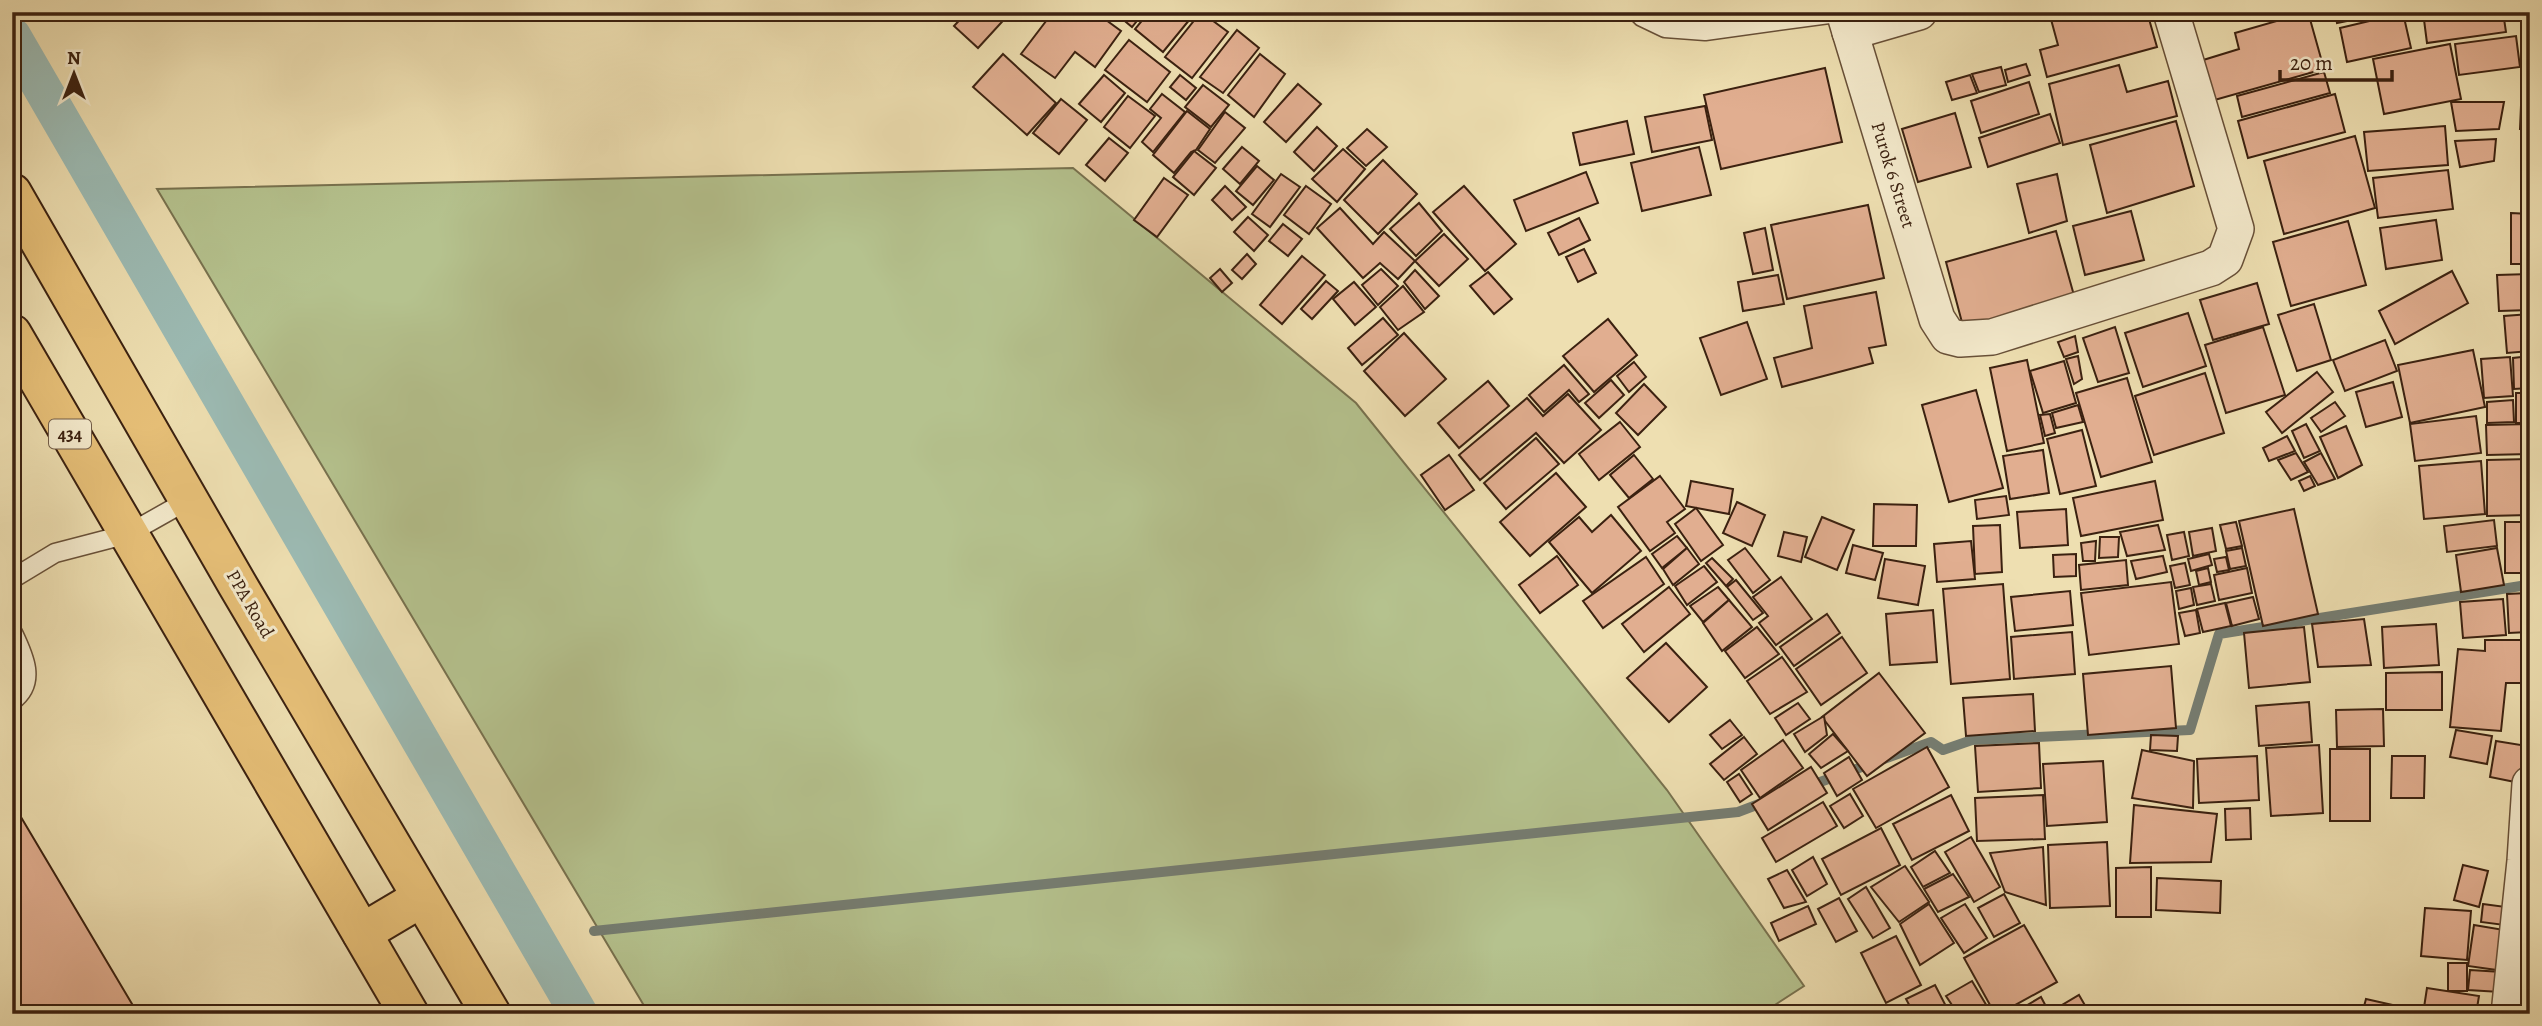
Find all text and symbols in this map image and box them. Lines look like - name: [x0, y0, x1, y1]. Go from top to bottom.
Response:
- north arrow: [38, 38, 108, 108]
- scale bar: [2280, 38, 2392, 82]
- text: N: [67, 45, 81, 71]
- text: 20 m: [2290, 49, 2333, 77]
- street label: Purok 6 Street: [1865, 119, 1921, 231]
- road number: 434: [49, 420, 91, 448]
- street label: PPA Road: [220, 565, 280, 644]

